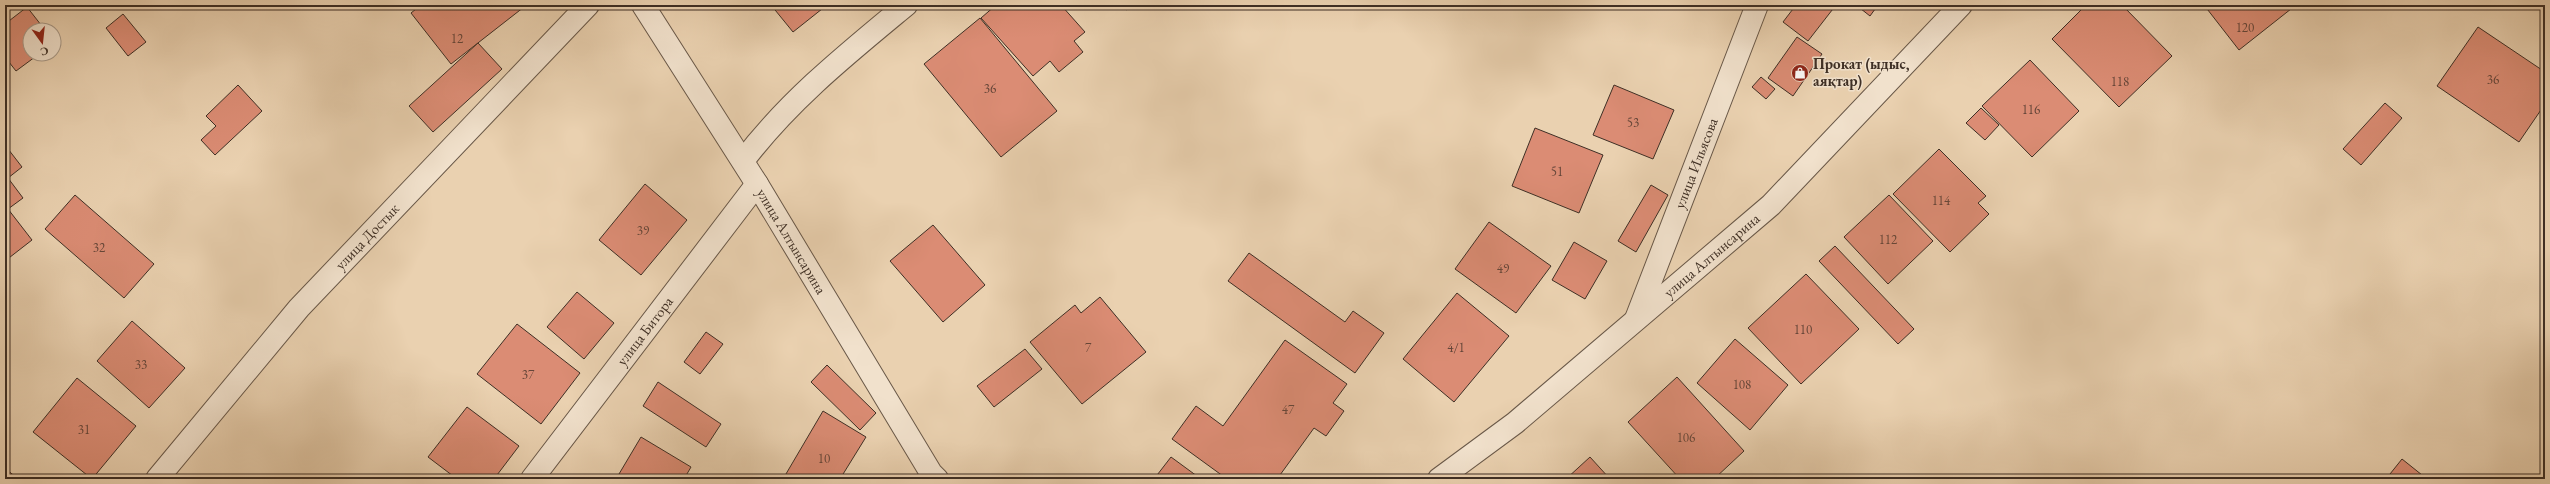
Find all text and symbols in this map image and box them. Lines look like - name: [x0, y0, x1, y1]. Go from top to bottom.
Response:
- house number: 120: [2236, 19, 2254, 36]
- north arrow: [22, 22, 62, 62]
- house number: 12: [451, 30, 464, 47]
- text: С: [39, 44, 50, 59]
- place label: Прокат (ыдыс, аяқтар): [1813, 54, 1910, 90]
- shop icon: Прокат (ыдыс, аяқтар): [1790, 63, 1810, 83]
- house number: 36: [2487, 71, 2499, 88]
- house number: 118: [2111, 73, 2129, 90]
- house number: 36: [984, 80, 996, 97]
- house number: 116: [2022, 101, 2040, 118]
- house number: 53: [1627, 114, 1639, 131]
- street label: улица Ильясова: [1670, 115, 1722, 211]
- house number: 51: [1551, 163, 1563, 180]
- street label: улица Алтынсарина: [753, 185, 831, 297]
- house number: 114: [1932, 192, 1951, 209]
- street label: улица Достык: [331, 199, 403, 273]
- street label: улица Алтынсарина: [1660, 209, 1764, 301]
- house number: 39: [637, 222, 650, 239]
- house number: 112: [1879, 231, 1898, 248]
- house number: 32: [93, 239, 106, 256]
- house number: 49: [1497, 260, 1510, 277]
- street label: улица Битора: [612, 292, 677, 369]
- house number: 110: [1794, 321, 1812, 338]
- house number: 7: [1085, 339, 1092, 356]
- house number: 4/1: [1447, 339, 1465, 356]
- house number: 33: [135, 356, 147, 373]
- house number: 37: [522, 366, 535, 383]
- house number: 108: [1733, 376, 1751, 393]
- house number: 47: [1282, 401, 1295, 418]
- house number: 31: [78, 421, 90, 438]
- house number: 106: [1677, 429, 1695, 446]
- house number: 10: [818, 450, 830, 467]

